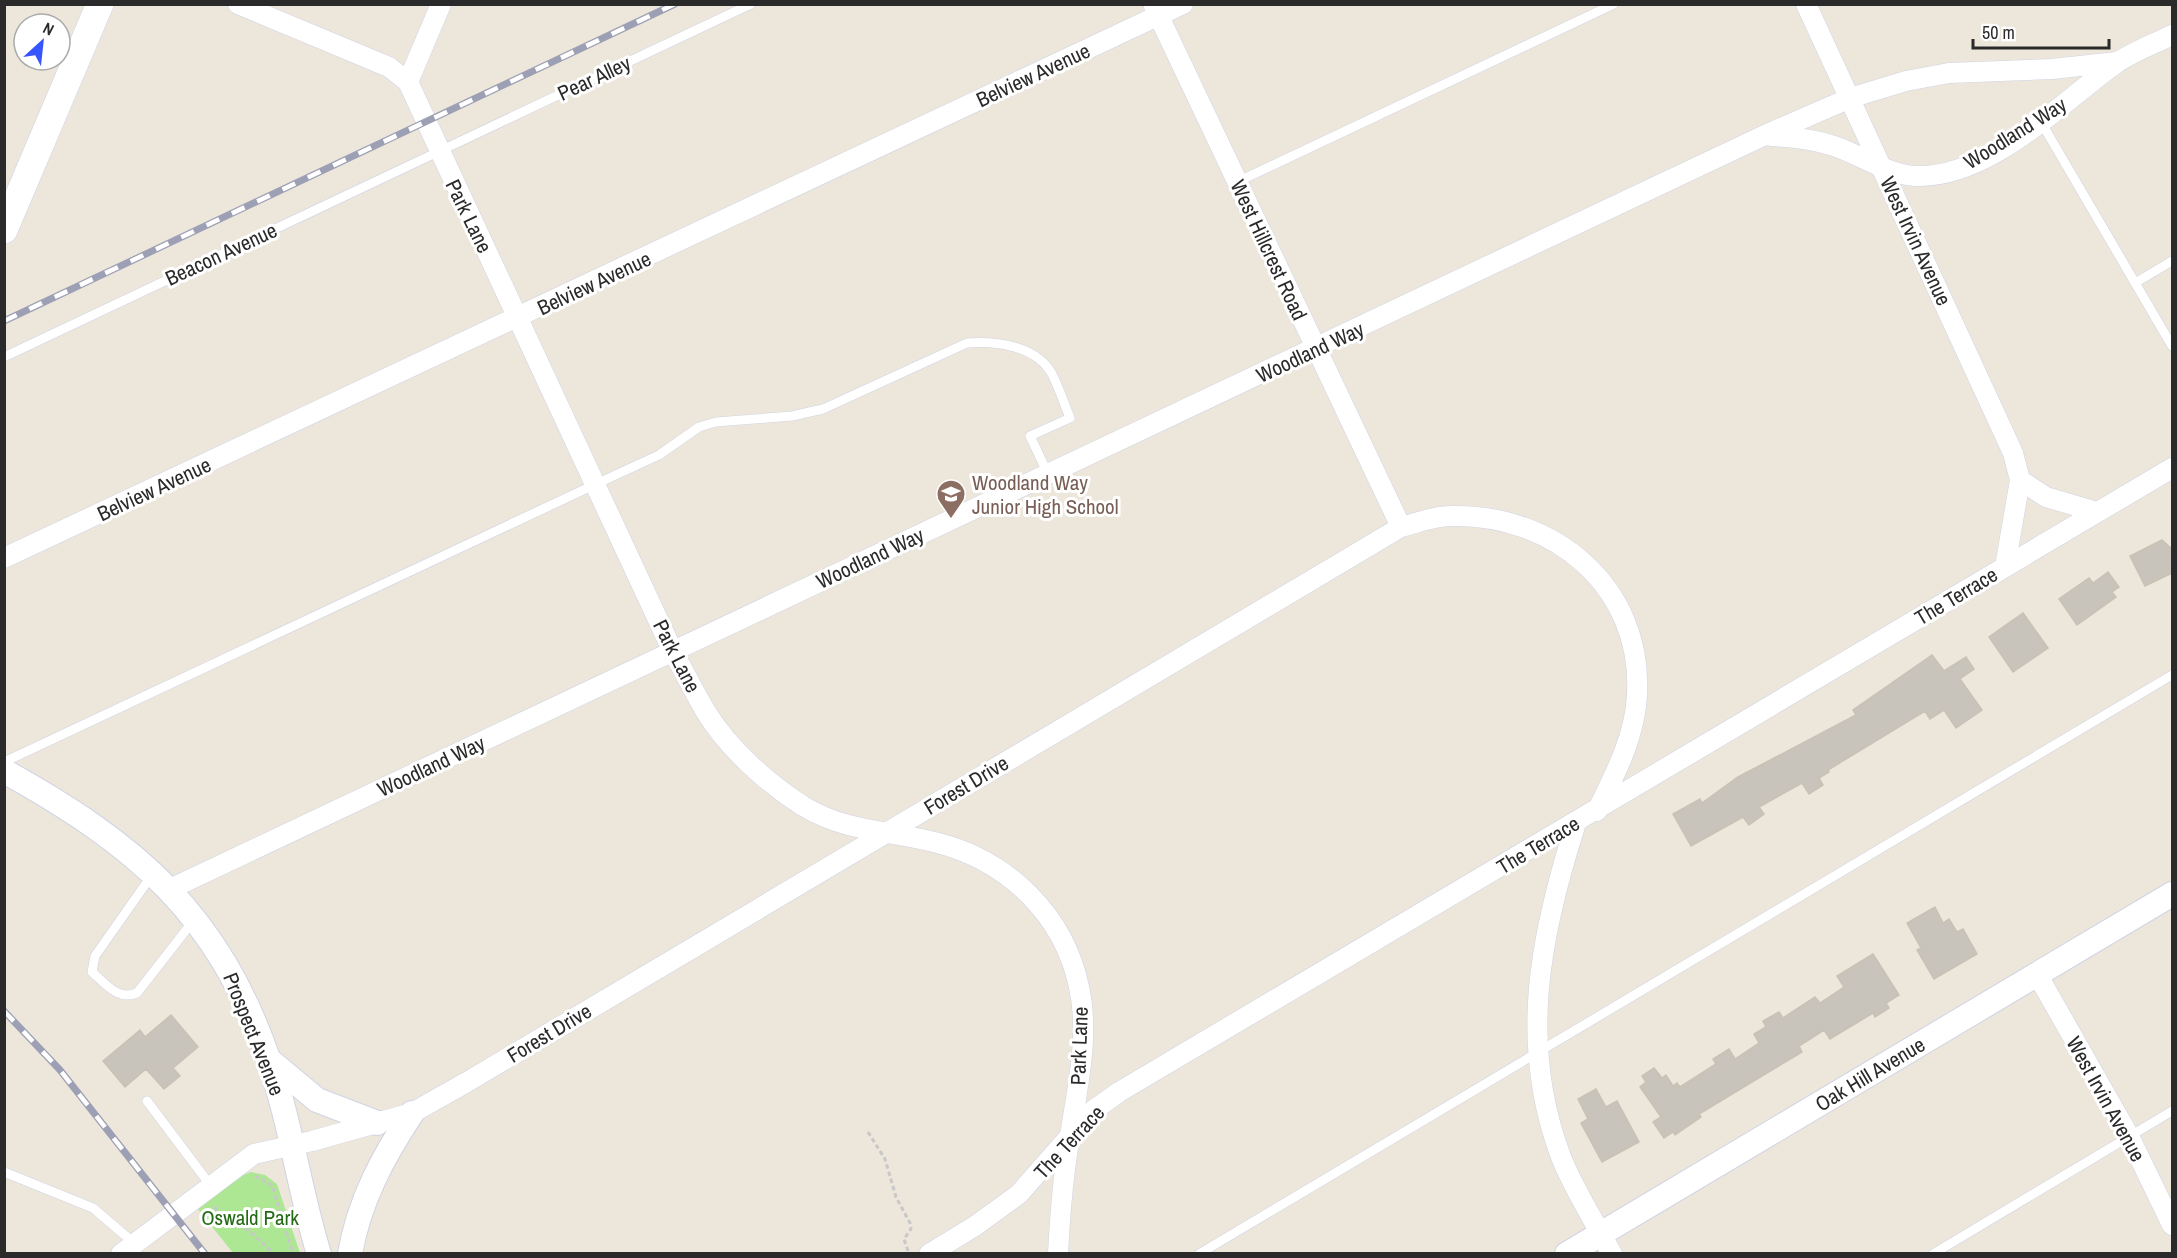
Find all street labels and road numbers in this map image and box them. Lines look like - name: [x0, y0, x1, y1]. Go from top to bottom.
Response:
- street label: Belview Avenue: [971, 36, 1095, 114]
- street label: Pear Alley: [553, 48, 636, 108]
- street label: Woodland Way: [1958, 90, 2072, 176]
- street label: West Irvin Avenue: [1873, 172, 1959, 310]
- street label: Park Lane: [439, 174, 499, 258]
- street label: West Hillcrest Road: [1224, 175, 1314, 325]
- street label: Beacon Avenue: [160, 215, 282, 293]
- street label: Belview Avenue: [532, 244, 656, 322]
- street label: Woodland Way: [1251, 314, 1369, 390]
- street label: Belview Avenue: [92, 450, 216, 528]
- street label: Woodland Way: [811, 520, 929, 596]
- street label: The Terrace: [1909, 560, 2003, 632]
- street label: Park Lane: [646, 614, 708, 698]
- street label: Woodland Way: [372, 728, 490, 804]
- street label: Forest Drive: [918, 748, 1014, 822]
- street label: The Terrace: [1491, 809, 1585, 881]
- street label: Prospect Avenue: [216, 968, 292, 1100]
- street label: Forest Drive: [501, 996, 597, 1070]
- street label: Park Lane: [1063, 1006, 1095, 1086]
- street label: Oak Hill Avenue: [1810, 1030, 1930, 1118]
- street label: West Irvin Avenue: [2060, 1031, 2152, 1167]
- street label: The Terrace: [1027, 1099, 1111, 1185]

